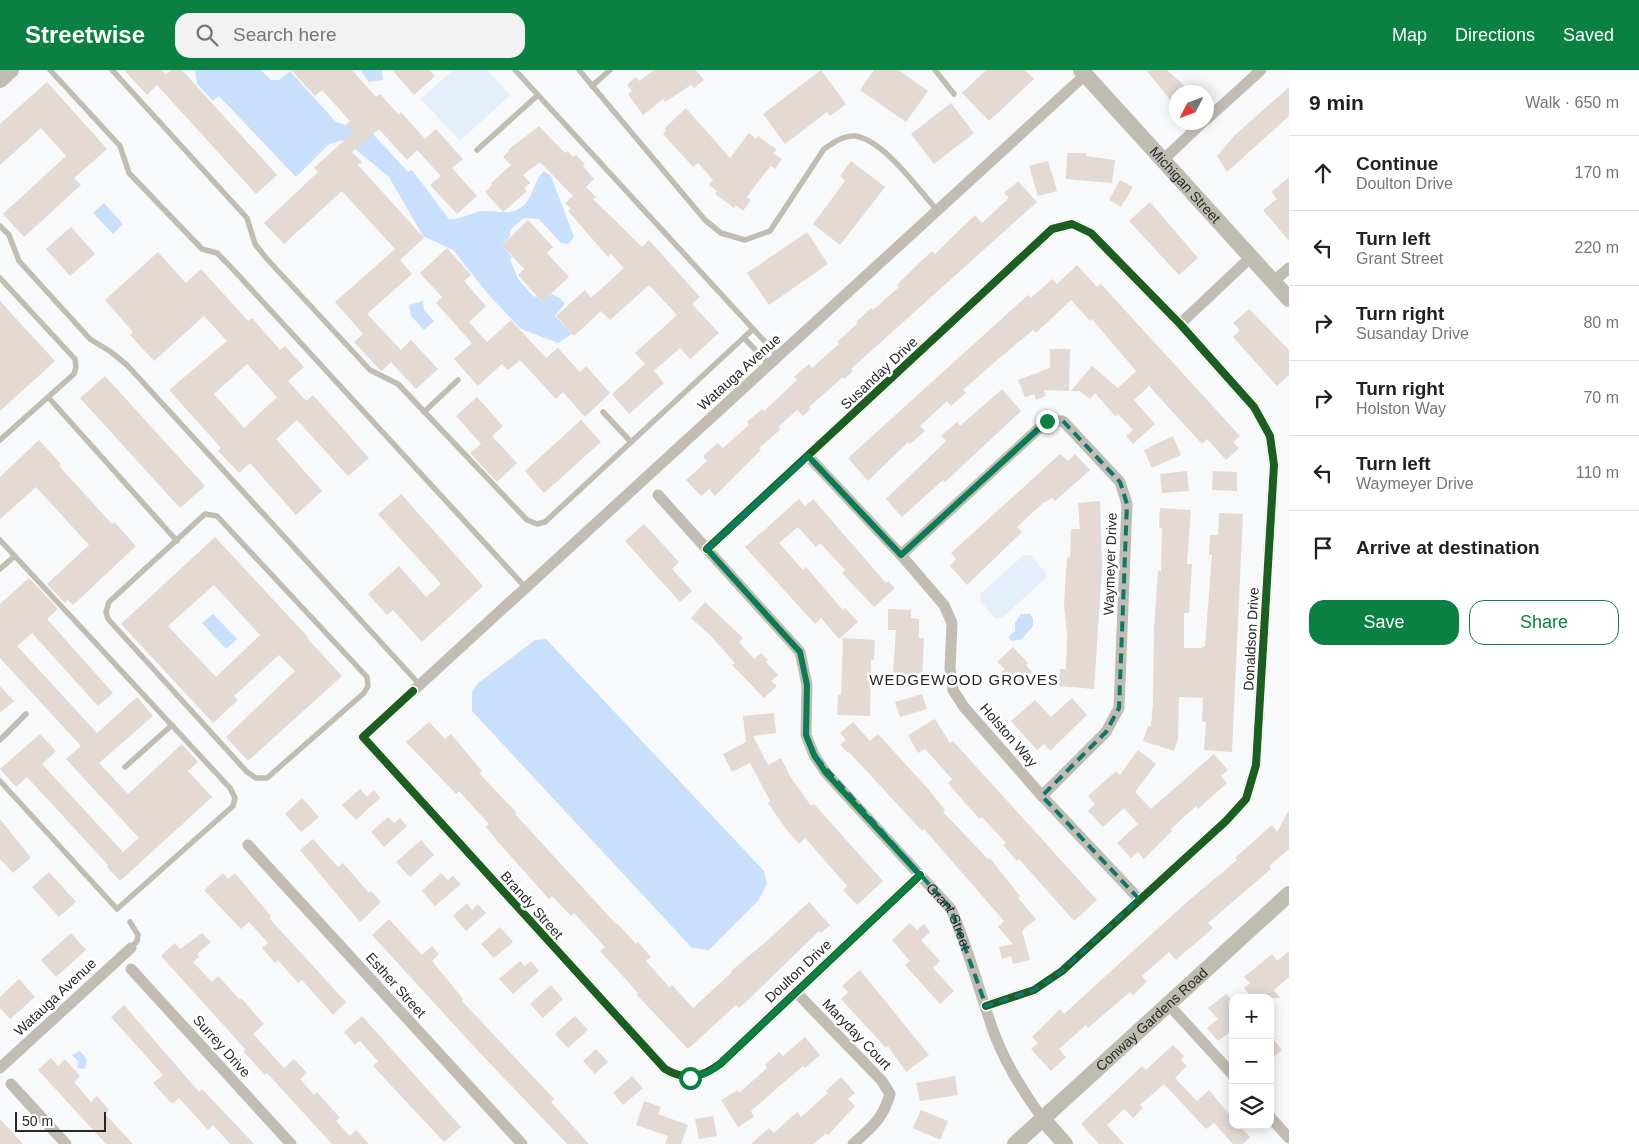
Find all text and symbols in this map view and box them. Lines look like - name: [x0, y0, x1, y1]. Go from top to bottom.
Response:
- search box: [175, 13, 525, 58]
- text: Streetwise: [25, 21, 145, 48]
- icon: search: [193, 21, 221, 49]
- text: Search here: [233, 24, 337, 45]
- text: Map: [1392, 25, 1427, 45]
- text: Directions: [1455, 25, 1535, 45]
- text: Saved: [1563, 25, 1614, 45]
- north arrow: [1169, 85, 1214, 130]
- text: 9 min: [1309, 91, 1364, 114]
- text: Walk · 650 m: [1525, 94, 1619, 111]
- street label: Michigan Street: [1147, 143, 1224, 226]
- text: Continue: [1356, 153, 1438, 174]
- icon: ahead: [1309, 159, 1337, 187]
- text: 170 m: [1575, 164, 1619, 181]
- text: Doulton Drive: [1356, 175, 1453, 192]
- text: Turn left: [1356, 228, 1431, 249]
- icon: left: [1309, 234, 1337, 262]
- text: 220 m: [1575, 239, 1619, 256]
- text: Grant Street: [1356, 250, 1443, 267]
- text: Turn right: [1356, 303, 1444, 324]
- icon: right: [1309, 309, 1337, 337]
- text: 80 m: [1583, 314, 1619, 331]
- text: Susanday Drive: [1356, 325, 1469, 342]
- street label: Watauga Avenue: [694, 330, 784, 413]
- street label: Susanday Drive: [837, 333, 921, 413]
- text: Turn right: [1356, 378, 1444, 399]
- icon: right: [1309, 384, 1337, 412]
- text: 70 m: [1583, 389, 1619, 406]
- text: Holston Way: [1356, 400, 1446, 417]
- route end: [1036, 410, 1059, 433]
- text: Turn left: [1356, 453, 1431, 474]
- icon: left: [1309, 459, 1337, 487]
- text: 110 m: [1576, 464, 1619, 481]
- text: Waymeyer Drive: [1356, 475, 1474, 492]
- street label: Waymeyer Drive: [1100, 512, 1120, 616]
- icon: arrive: [1309, 534, 1337, 562]
- text: Arrive at destination: [1356, 537, 1540, 558]
- street label: Donaldson Drive: [1240, 587, 1262, 691]
- button: Save: [1309, 600, 1459, 645]
- button: Share: [1469, 600, 1619, 645]
- district label: WEDGEWOOD GROVES: [869, 671, 1059, 688]
- street label: Holston Way: [977, 700, 1041, 770]
- street label: Brandy Street: [497, 868, 567, 942]
- street label: Grant Street: [923, 880, 974, 953]
- street label: Doulton Drive: [762, 936, 835, 1006]
- street label: Esther Street: [363, 949, 429, 1021]
- street label: Watauga Avenue: [11, 955, 99, 1039]
- street label: Conway Gardens Road: [1092, 964, 1211, 1074]
- map controls: [1229, 994, 1274, 1129]
- button: +: [1229, 994, 1274, 1039]
- street label: Maryday Court: [819, 995, 895, 1073]
- street label: Surrey Drive: [190, 1012, 254, 1080]
- button: −: [1229, 1039, 1274, 1084]
- route start: [679, 1067, 702, 1090]
- button: layers: [1229, 1084, 1274, 1129]
- scale bar: [15, 1109, 106, 1132]
- text: 50 m: [22, 1113, 53, 1129]

